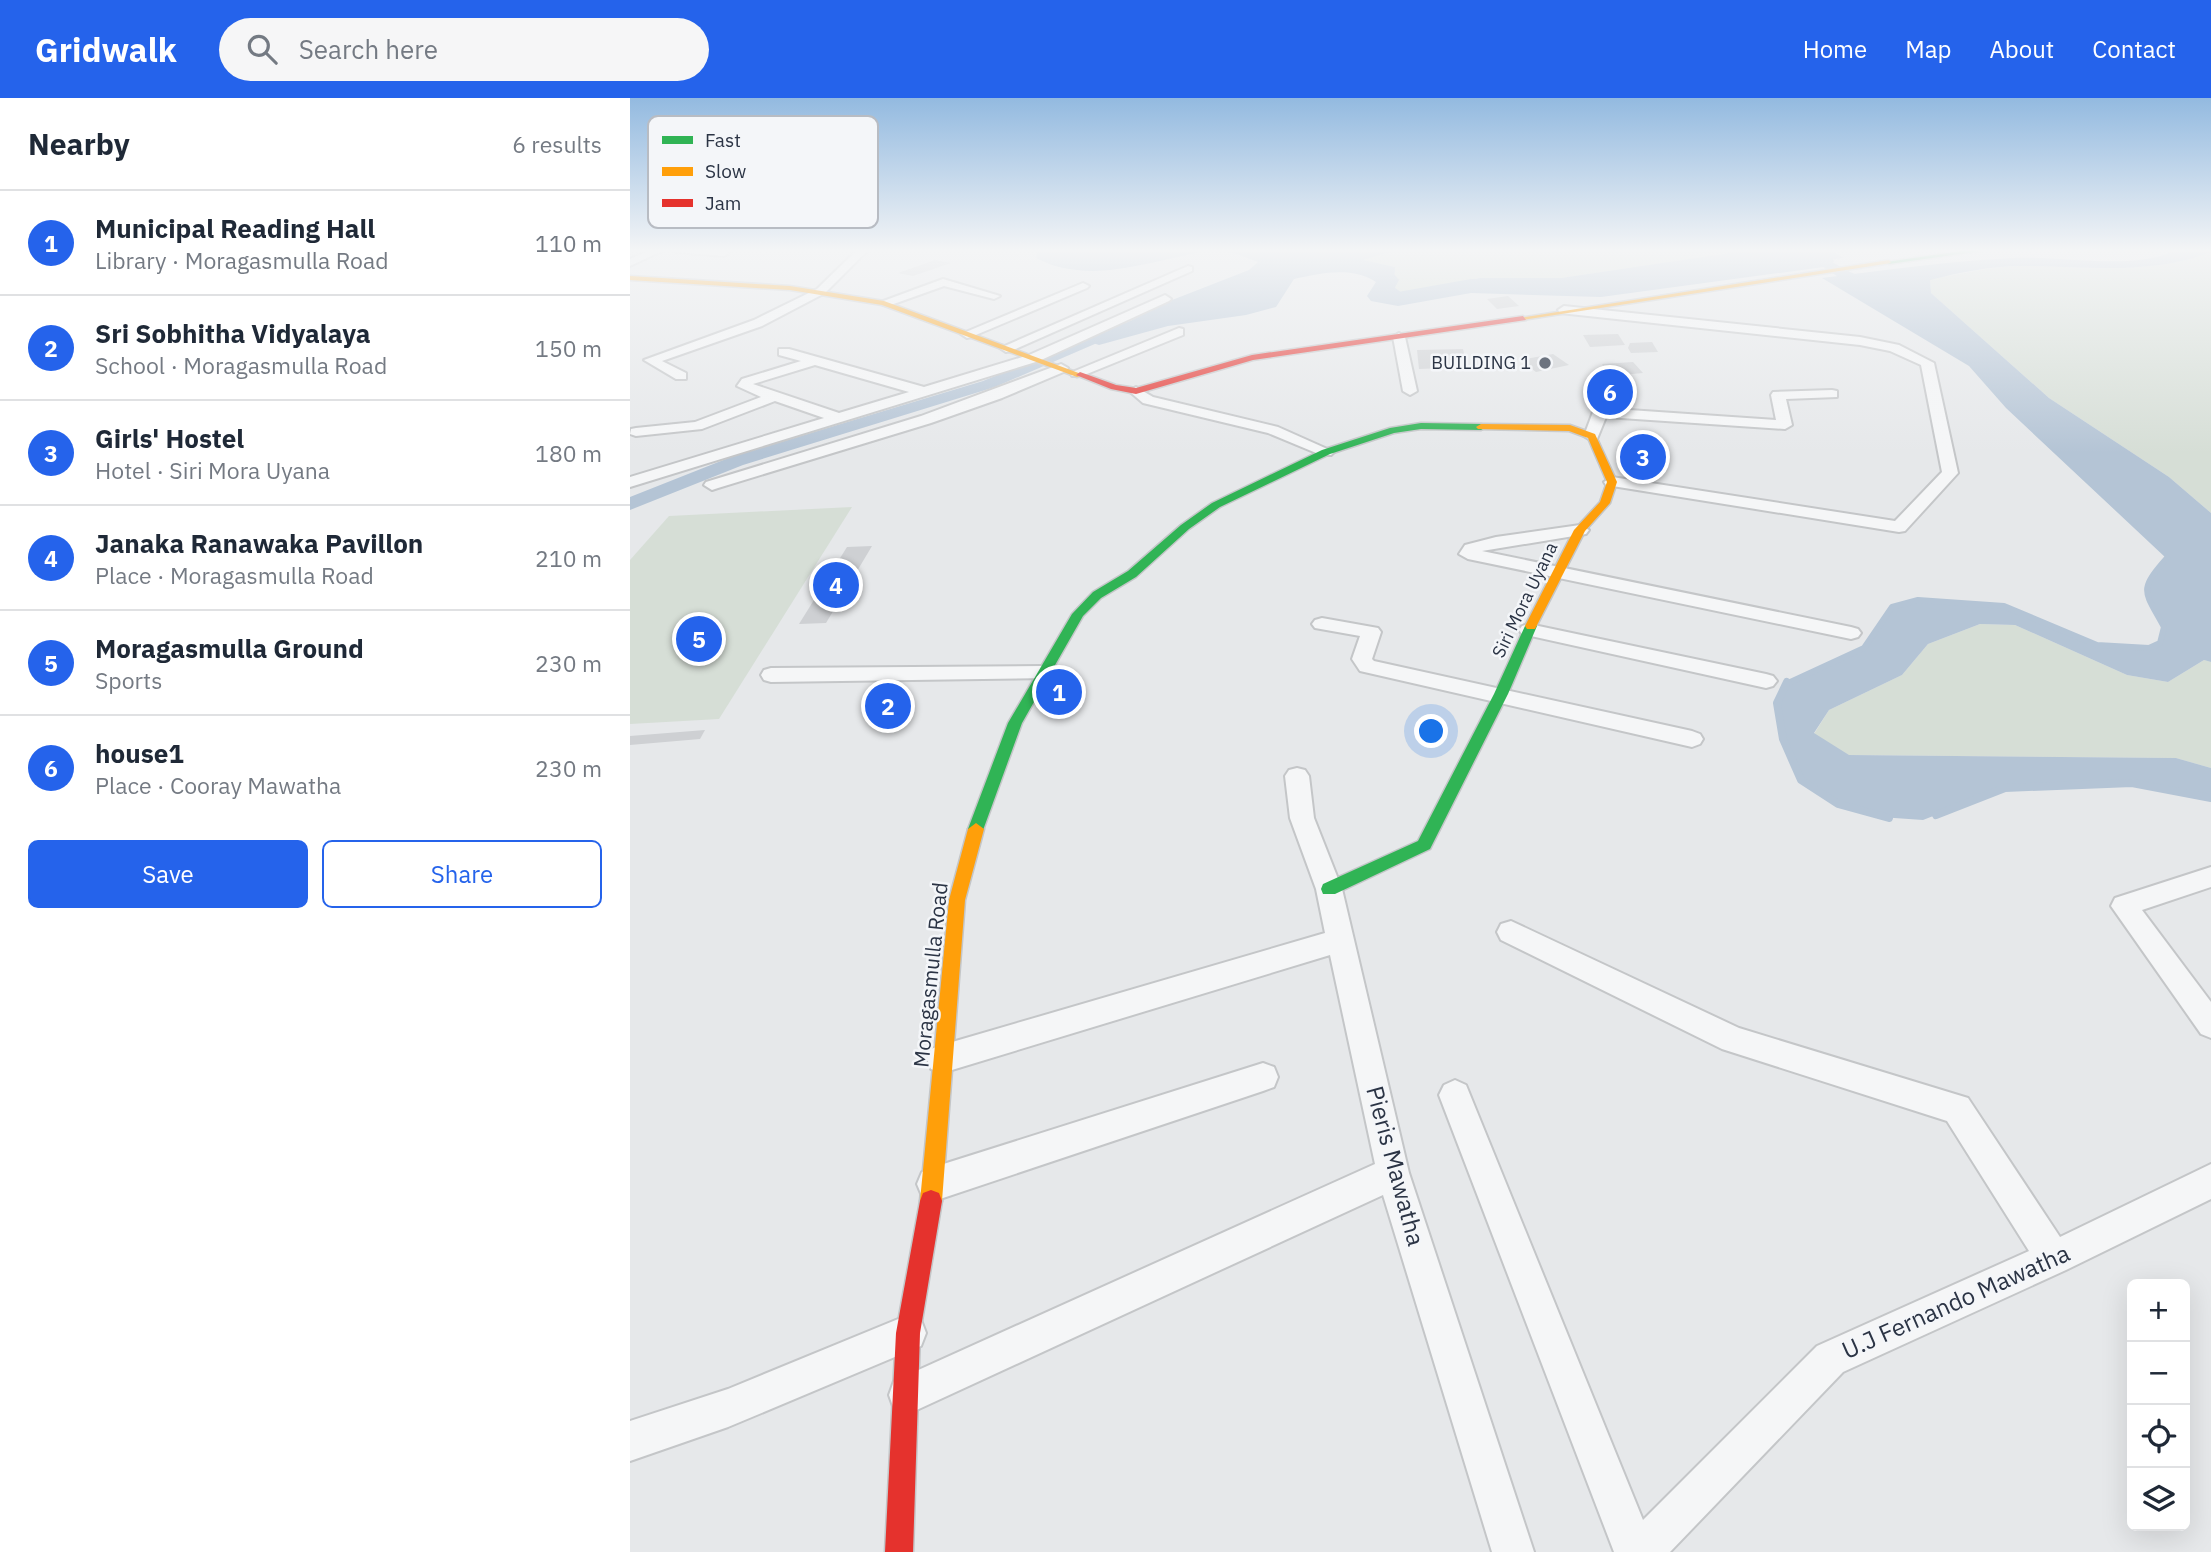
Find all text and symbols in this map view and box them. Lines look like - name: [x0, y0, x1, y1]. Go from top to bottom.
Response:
- search box: [219, 18, 709, 81]
- text: Gridwalk: [35, 28, 177, 71]
- icon: search: [243, 30, 281, 68]
- text: Search here: [299, 32, 438, 66]
- text: Home: [1803, 33, 1867, 65]
- text: Map: [1905, 33, 1951, 65]
- text: About: [1989, 33, 2054, 65]
- text: Contact: [2092, 33, 2176, 65]
- legend: [648, 116, 878, 228]
- text: Nearby: [28, 124, 130, 163]
- text: Fast: [705, 128, 741, 152]
- text: 6 results: [512, 129, 602, 159]
- text: Slow: [705, 159, 746, 183]
- text: Jam: [705, 191, 741, 215]
- text: Municipal Reading Hall: [95, 211, 375, 245]
- text: 1: [44, 228, 58, 258]
- text: 110 m: [535, 228, 602, 258]
- text: Library · Moragasmulla Road: [95, 245, 389, 275]
- text: Sri Sobhitha Vidyalaya: [95, 316, 371, 350]
- text: 2: [44, 333, 58, 363]
- text: 150 m: [535, 333, 602, 363]
- text: School · Moragasmulla Road: [95, 350, 387, 380]
- place label: BUILDING 1: [1431, 351, 1531, 374]
- marker: BUILDING 1: [1537, 355, 1553, 371]
- pin: 6: [1587, 366, 1633, 418]
- text: Girls' Hostel: [95, 421, 244, 455]
- pin: 3: [1620, 431, 1666, 483]
- text: 3: [44, 438, 58, 468]
- text: 180 m: [535, 438, 602, 468]
- text: Hotel · Siri Mora Uyana: [95, 455, 330, 485]
- text: Janaka Ranawaka Pavillon: [95, 526, 423, 560]
- street label: Siri Mora Uyana: [1487, 538, 1563, 661]
- text: 4: [44, 543, 58, 573]
- text: 210 m: [535, 543, 602, 573]
- pin: 4: [813, 559, 859, 611]
- text: Place · Moragasmulla Road: [95, 560, 374, 590]
- pin: 5: [676, 613, 722, 665]
- text: Moragasmulla Ground: [95, 631, 364, 665]
- text: 5: [44, 648, 58, 678]
- text: 230 m: [535, 648, 602, 678]
- text: Sports: [95, 665, 162, 695]
- pin: 1: [1036, 666, 1082, 718]
- pin: 2: [865, 680, 911, 732]
- your location: [1414, 714, 1448, 748]
- text: house1: [95, 736, 184, 770]
- text: 6: [44, 753, 58, 783]
- text: 230 m: [535, 753, 602, 783]
- text: Place · Cooray Mawatha: [95, 770, 341, 800]
- button: Save: [28, 840, 308, 908]
- button: Share: [322, 840, 602, 908]
- street label: Moragasmulla Road: [906, 881, 954, 1069]
- street label: Pieris Mawatha: [1359, 1082, 1433, 1249]
- street label: U.J Fernando Mawatha: [1837, 1236, 2075, 1366]
- map controls: [2127, 1279, 2190, 1531]
- button: +: [2127, 1279, 2190, 1342]
- button: −: [2127, 1342, 2190, 1405]
- button: locate: [2127, 1405, 2190, 1468]
- button: layers: [2127, 1468, 2190, 1531]

